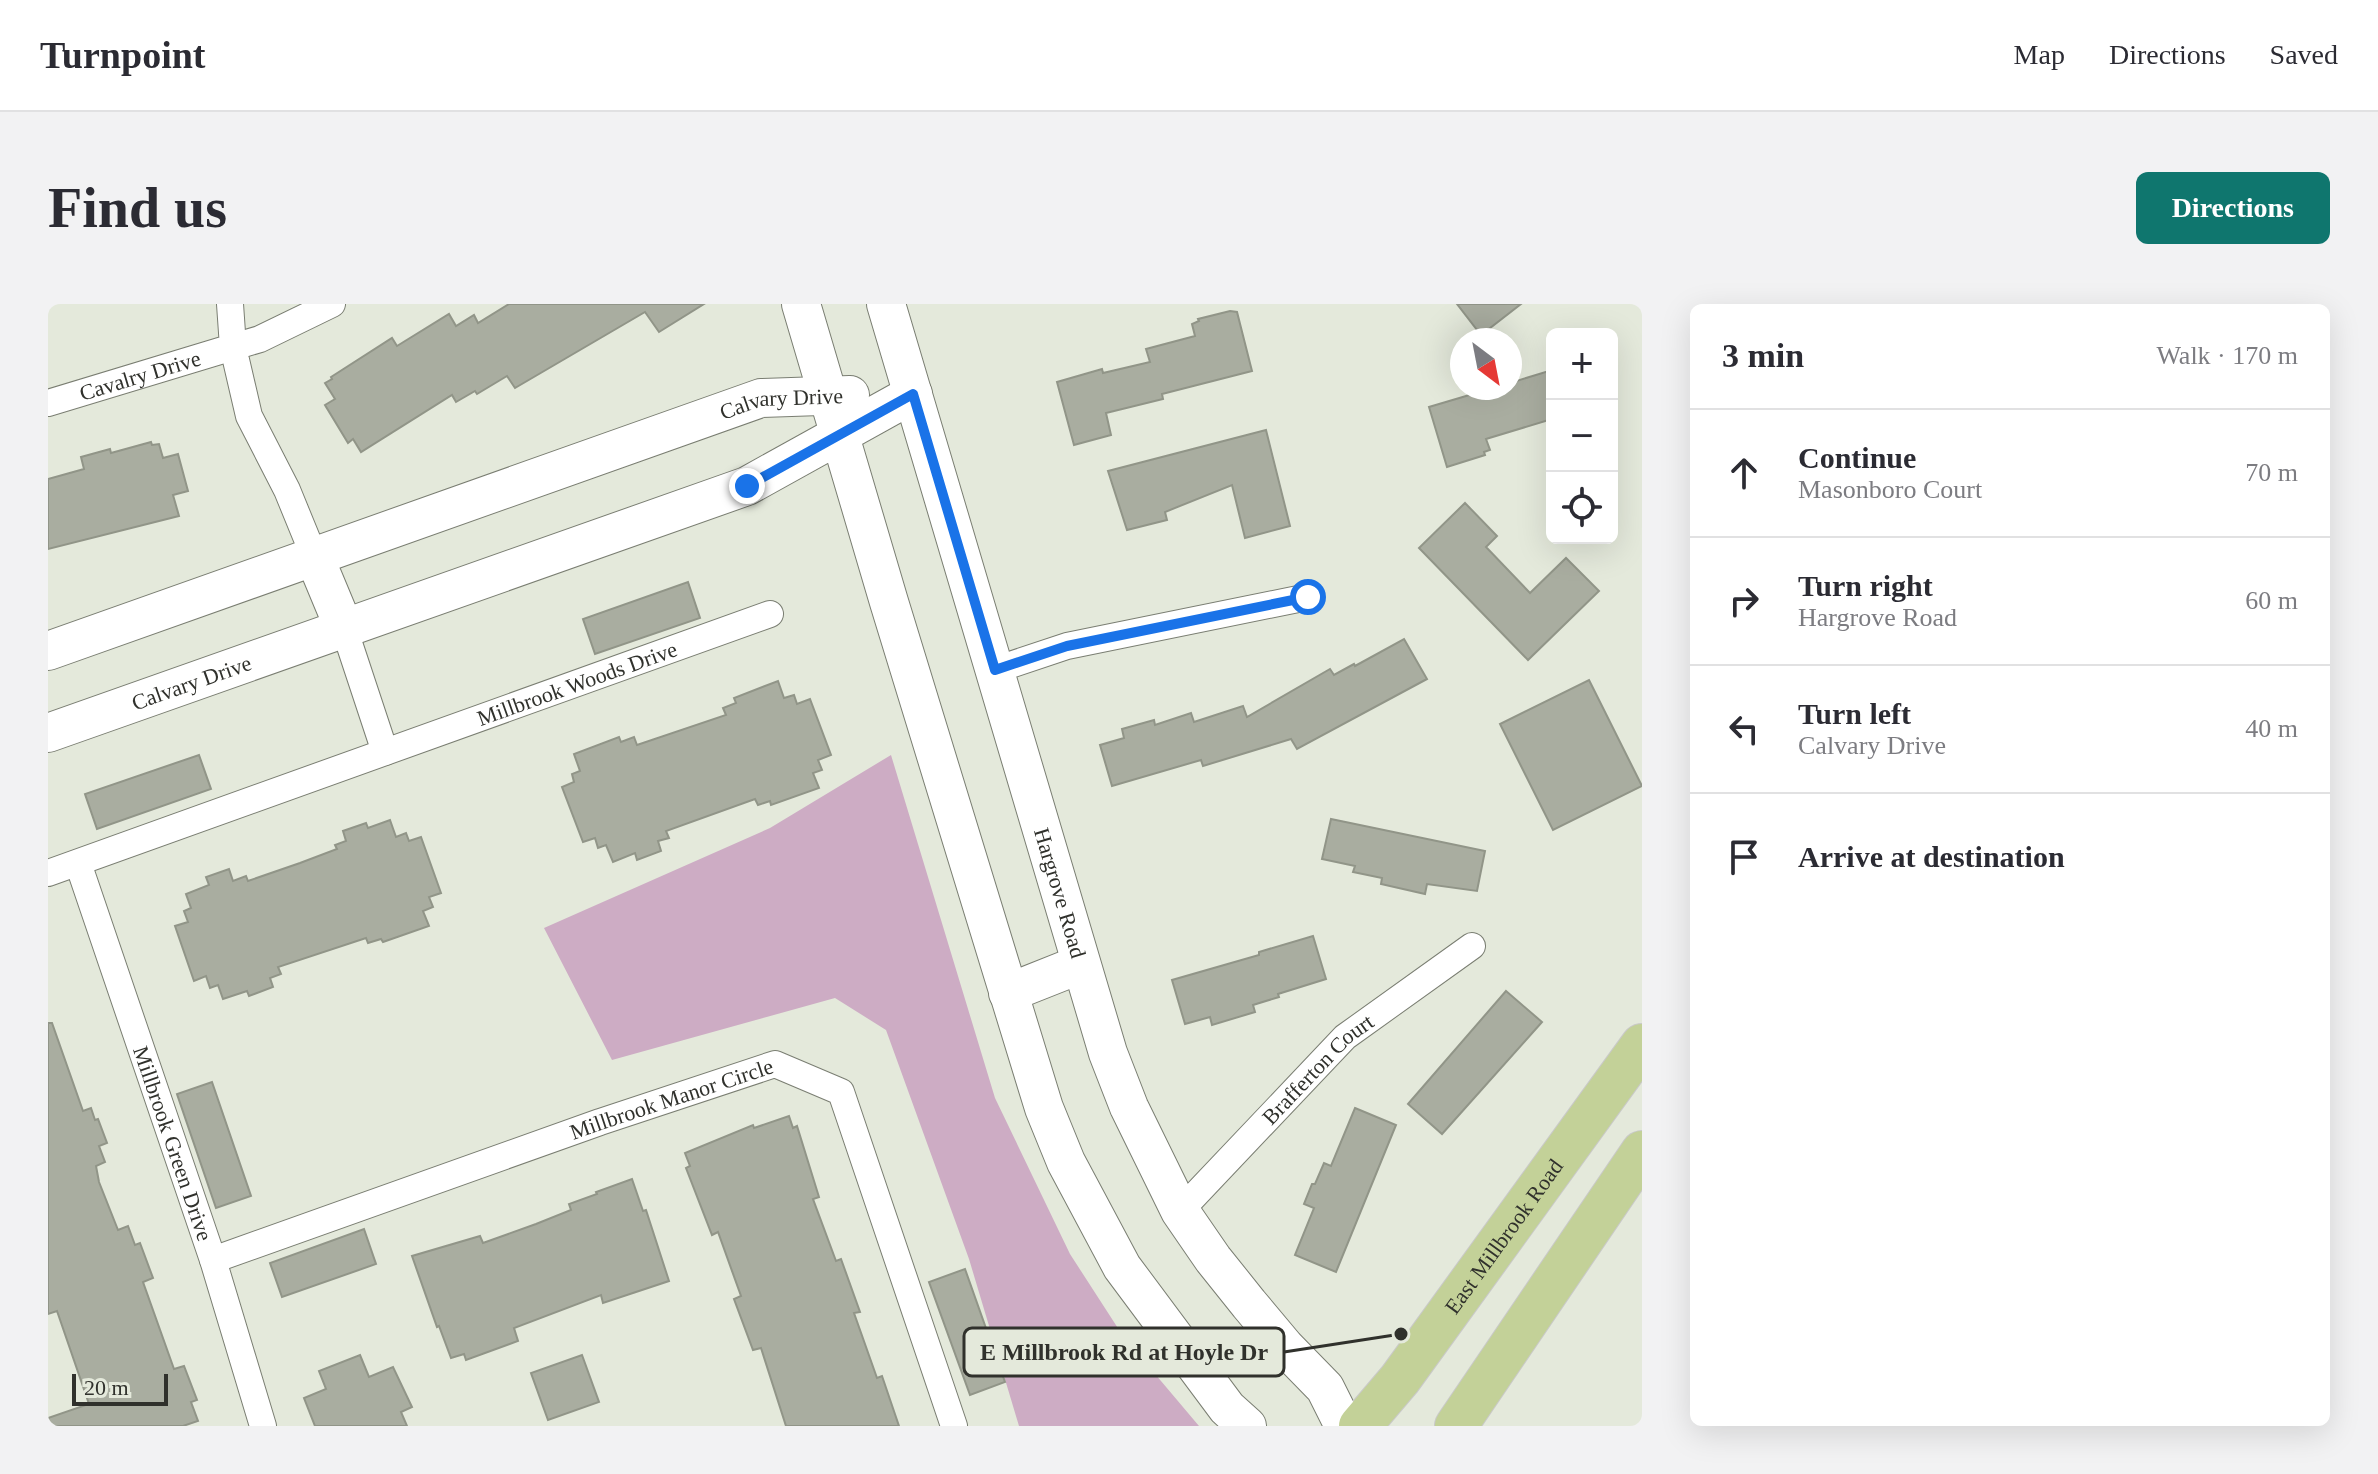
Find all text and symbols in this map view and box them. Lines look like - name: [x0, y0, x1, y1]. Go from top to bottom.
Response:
- text: Turnpoint: [40, 34, 205, 76]
- text: Map: [2014, 39, 2065, 70]
- text: Directions: [2109, 39, 2226, 70]
- text: Saved: [2270, 39, 2338, 70]
- button: Directions: [2136, 172, 2330, 244]
- text: Find us: [48, 177, 227, 239]
- north arrow: [1450, 328, 1522, 400]
- map controls: [1546, 328, 1618, 544]
- button: +: [1546, 328, 1618, 400]
- text: 3 min: [1722, 337, 1804, 374]
- text: Walk · 170 m: [2156, 341, 2298, 370]
- street label: Cavalry Drive: [76, 346, 204, 406]
- street label: Calvary Drive: [716, 383, 843, 425]
- button: −: [1546, 400, 1618, 472]
- text: Continue: [1798, 441, 1916, 474]
- icon: ahead: [1722, 451, 1766, 495]
- text: 70 m: [2245, 458, 2298, 487]
- route end: [729, 468, 765, 504]
- button: locate: [1546, 472, 1618, 544]
- text: Masonboro Court: [1798, 475, 1982, 504]
- text: Turn right: [1798, 569, 1933, 602]
- route start: [1290, 579, 1326, 615]
- icon: right: [1722, 579, 1766, 623]
- text: 60 m: [2245, 586, 2298, 615]
- text: Hargrove Road: [1798, 603, 1957, 632]
- street label: Millbrook Woods Drive: [474, 636, 680, 731]
- street label: Calvary Drive: [128, 650, 255, 715]
- text: Turn left: [1798, 697, 1911, 730]
- icon: left: [1722, 707, 1766, 751]
- text: 40 m: [2245, 714, 2298, 743]
- text: Calvary Drive: [1798, 731, 1946, 760]
- street label: Hargrove Road: [1029, 825, 1091, 961]
- icon: arrive: [1722, 835, 1766, 879]
- text: Arrive at destination: [1798, 840, 2065, 873]
- street label: Brafferton Court: [1257, 1009, 1378, 1130]
- street label: Millbrook Green Drive: [128, 1043, 218, 1244]
- street label: Millbrook Manor Circle: [567, 1054, 776, 1145]
- street label: East Millbrook Road: [1440, 1154, 1568, 1319]
- callout: E Millbrook Rd at Hoyle Dr: [964, 1328, 1284, 1376]
- text: E Millbrook Rd at Hoyle Dr: [980, 1339, 1268, 1365]
- scale bar: [72, 1370, 168, 1406]
- text: 20 m: [84, 1375, 129, 1400]

